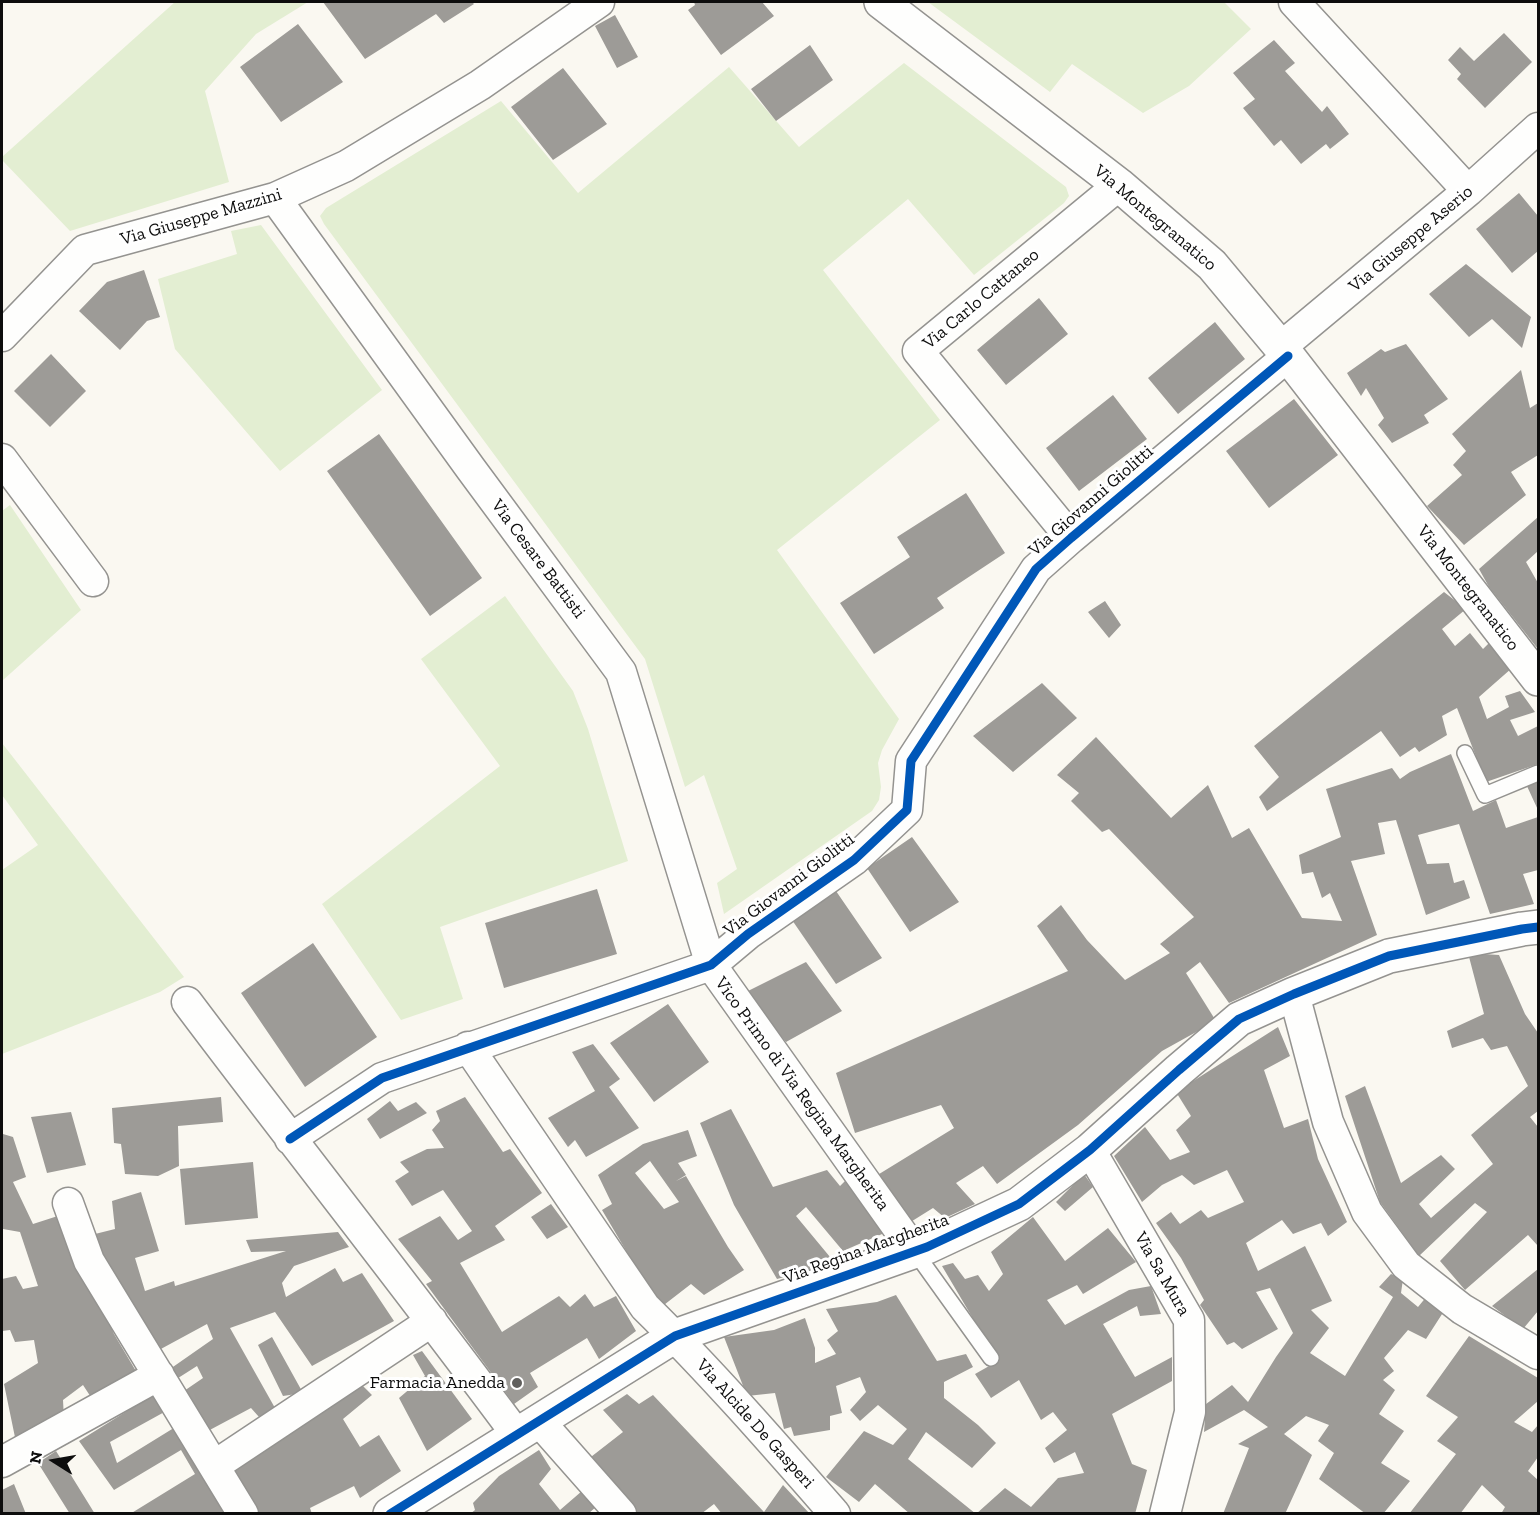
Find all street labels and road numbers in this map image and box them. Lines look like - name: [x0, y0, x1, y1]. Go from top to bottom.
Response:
- street label: Via Montegranatico: [1089, 160, 1221, 276]
- street label: Via Giuseppe Aserio: [1345, 181, 1477, 297]
- street label: Via Giuseppe Mazzini: [118, 184, 284, 250]
- street label: Via Carlo Cattaneo: [918, 244, 1044, 354]
- street label: Via Giovanni Giolitti: [1024, 441, 1158, 561]
- street label: Via Cesare Battisti: [486, 495, 590, 623]
- street label: Via Montegranatico: [1412, 521, 1524, 655]
- street label: Via Giovanni Giolitti: [719, 829, 859, 941]
- street label: Vico Primo di Via Regina Margherita: [710, 973, 894, 1215]
- street label: Via Regina Margherita: [780, 1209, 952, 1289]
- street label: Via Sa Mura: [1129, 1228, 1195, 1320]
- street label: Via Alcide De Gasperi: [691, 1355, 819, 1493]

